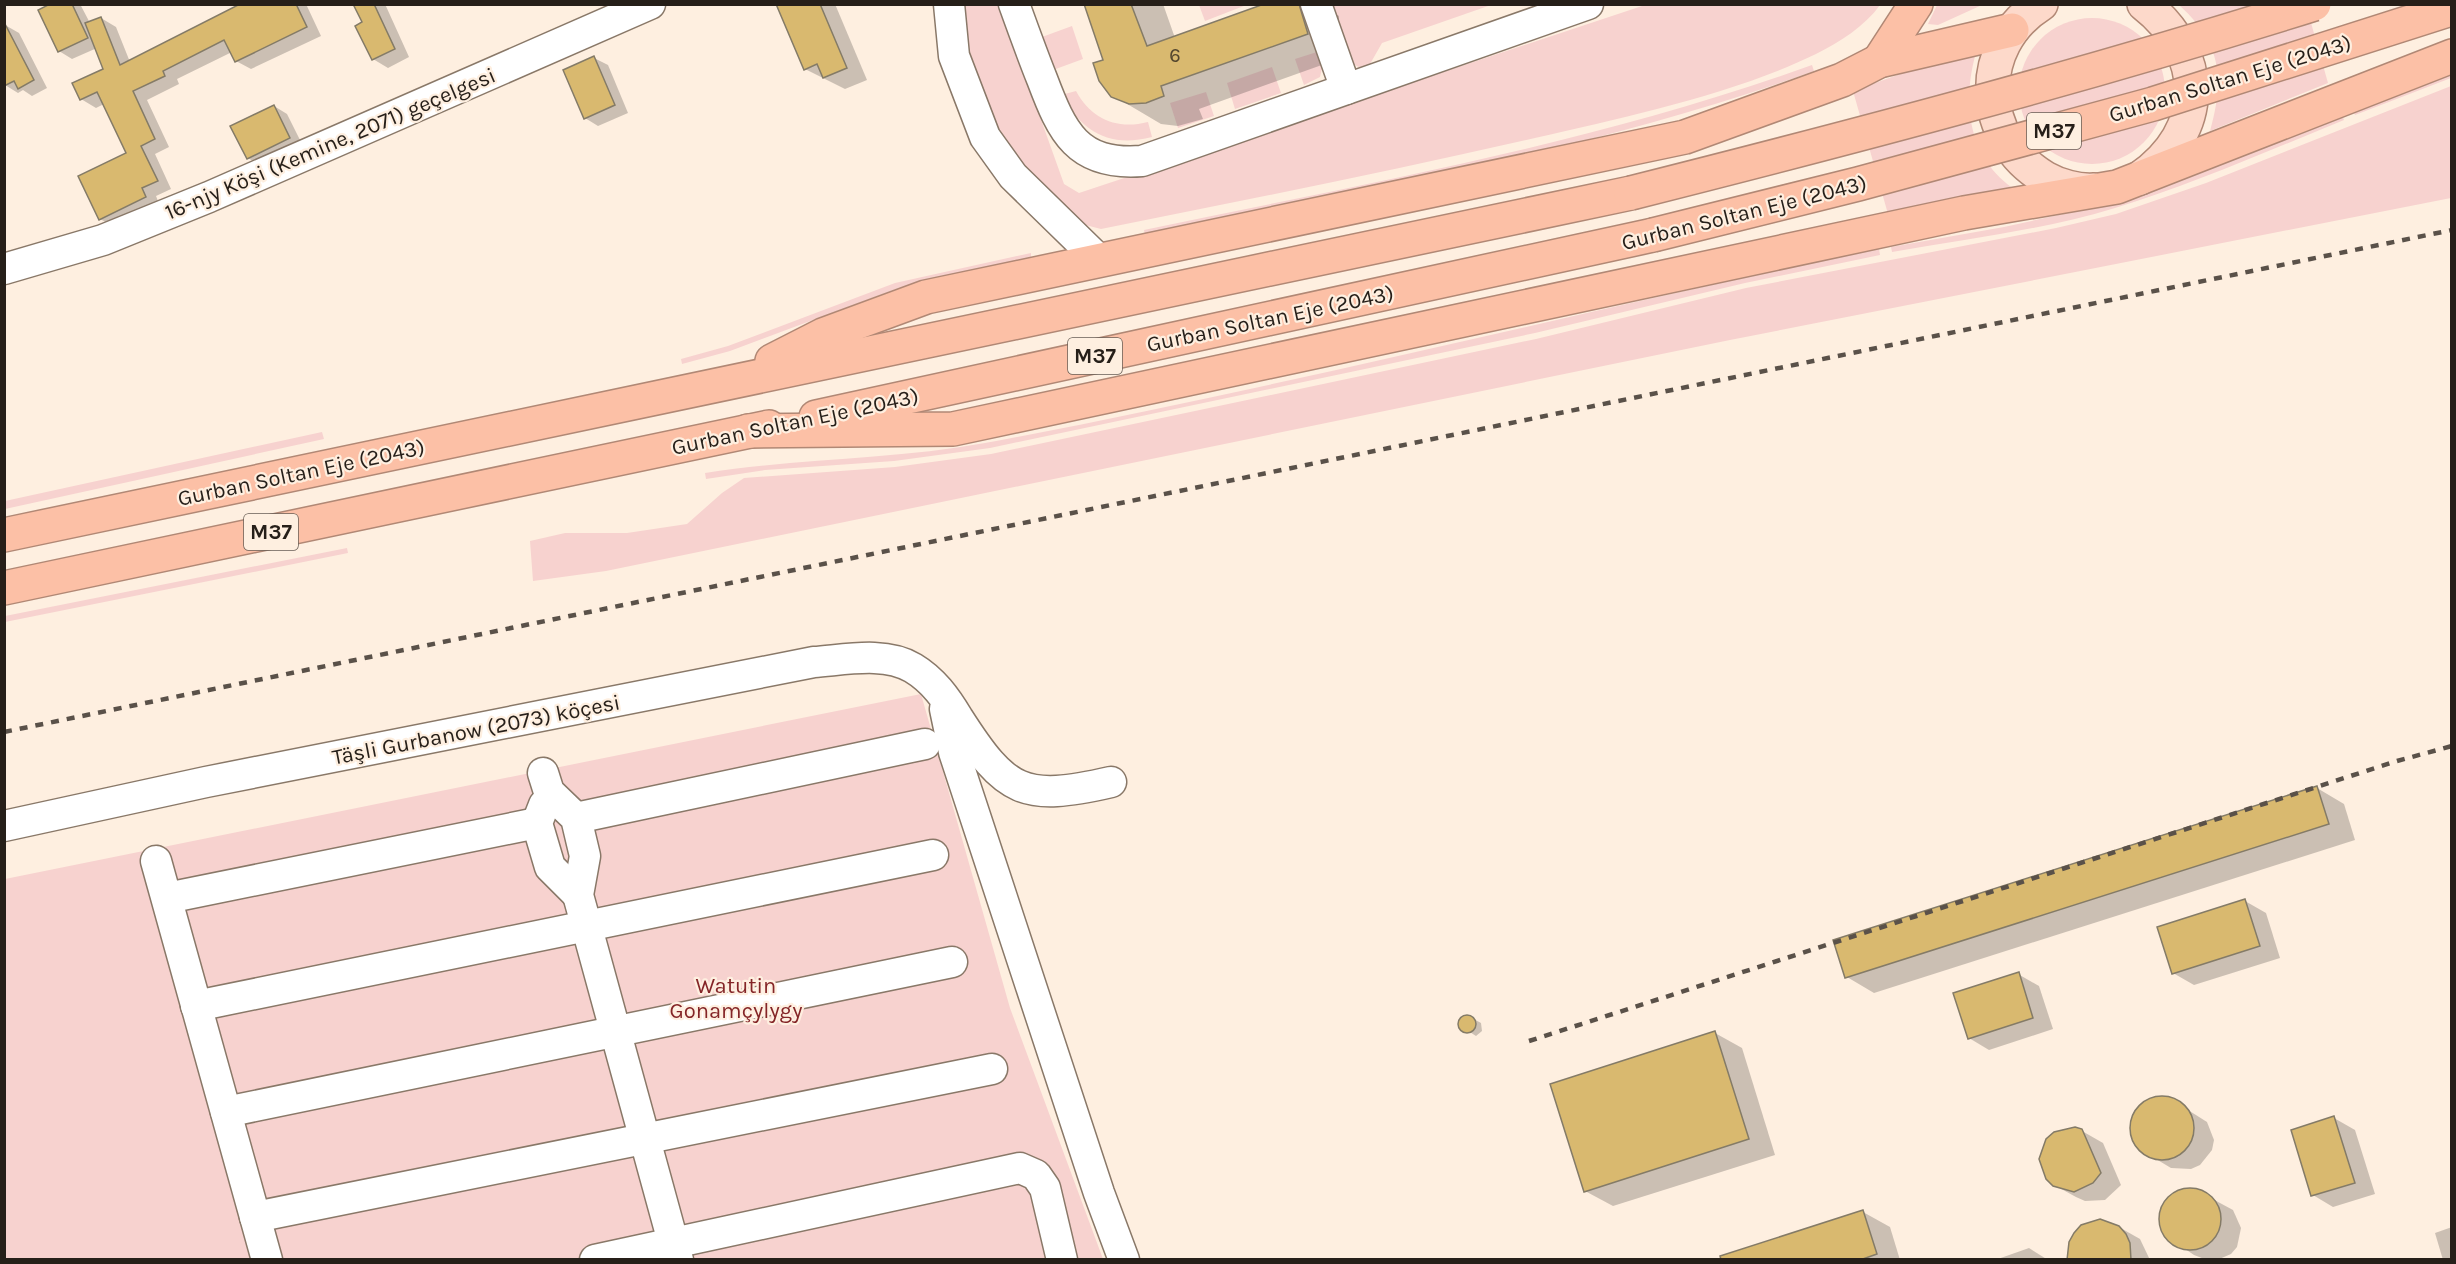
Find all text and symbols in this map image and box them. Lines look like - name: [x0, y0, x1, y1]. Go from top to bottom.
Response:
- street label: Gurban Soltan Eje (2043): [2106, 30, 2355, 128]
- house number: 6: [1169, 44, 1181, 67]
- street label: 16-njy Köşi (Kemine, 2071) geçelgesi: [161, 62, 500, 226]
- road number: M37: [2027, 113, 2081, 149]
- street label: Gurban Soltan Eje (2043): [1619, 170, 1870, 256]
- street label: Gurban Soltan Eje (2043): [1144, 280, 1396, 358]
- road number: M37: [1068, 338, 1122, 374]
- street label: Gurban Soltan Eje (2043): [669, 383, 921, 461]
- street label: Gurban Soltan Eje (2043): [175, 434, 427, 512]
- road number: M37: [244, 514, 298, 550]
- street label: Täşli Gurbanow (2073) köçesi: [330, 689, 622, 771]
- park label: Watutin Gonamçylygy: [670, 973, 803, 1024]

